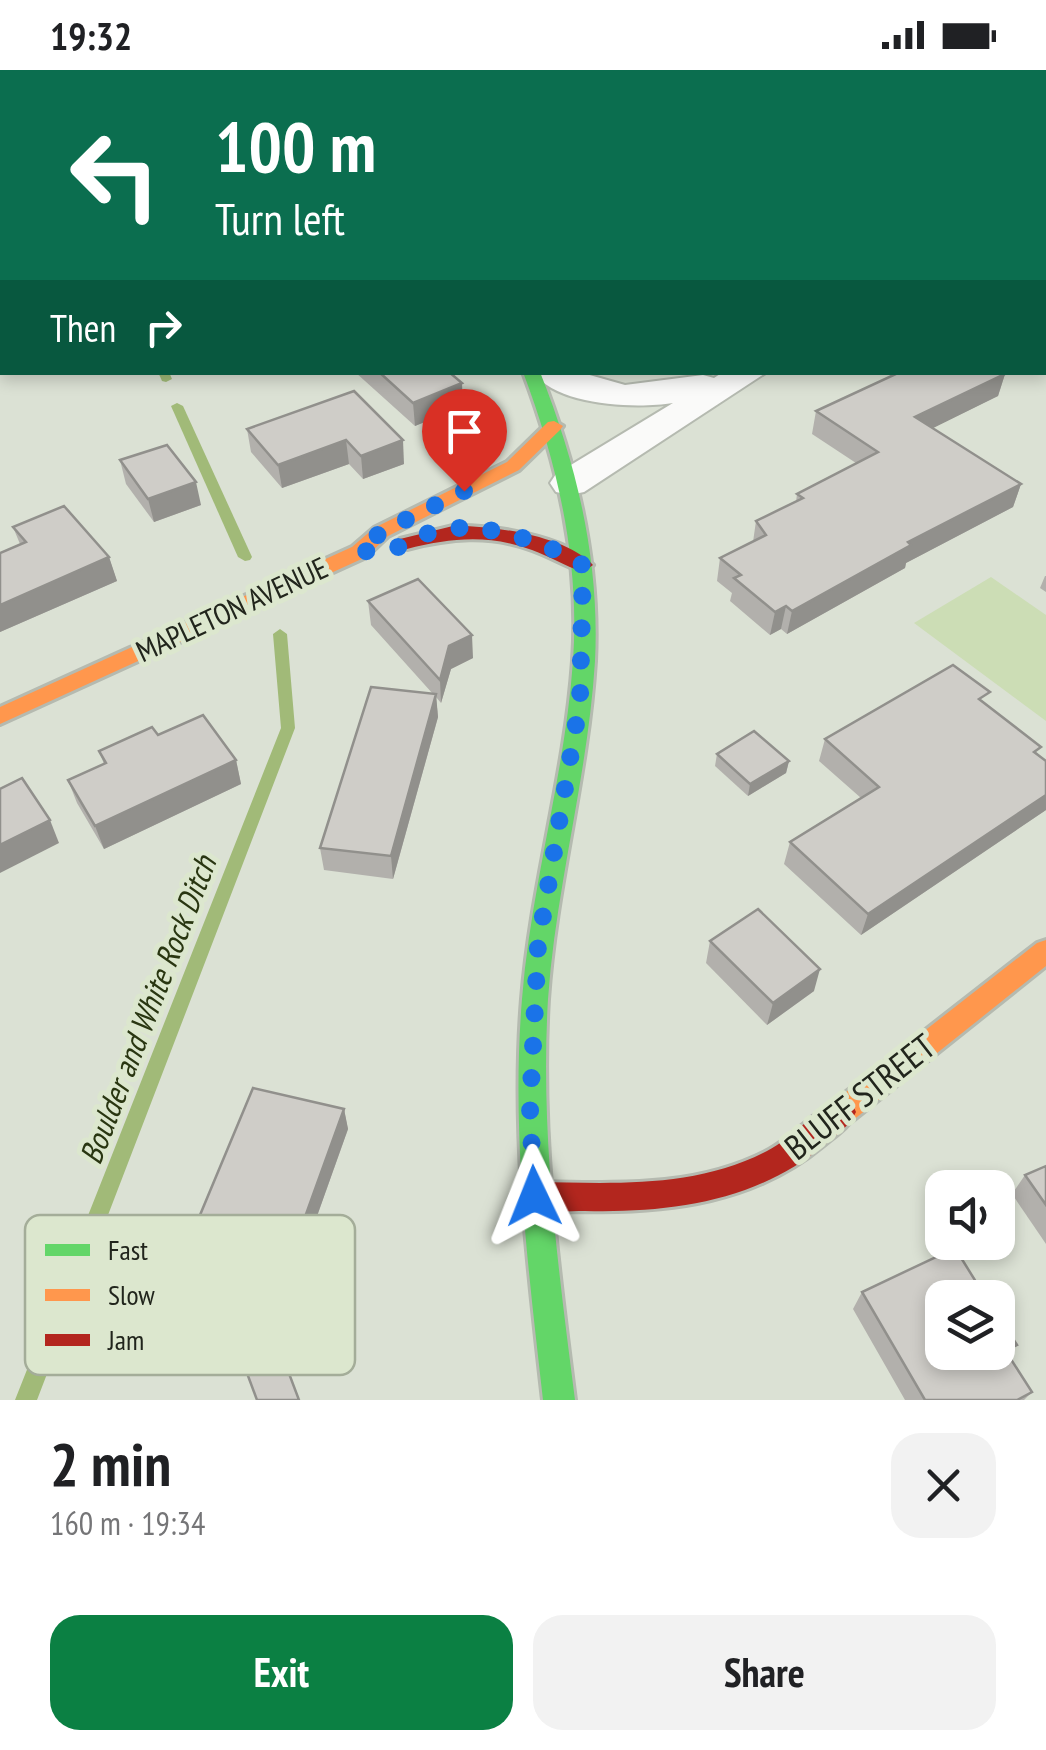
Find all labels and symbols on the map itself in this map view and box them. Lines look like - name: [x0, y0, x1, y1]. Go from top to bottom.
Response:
- pin: [422, 389, 507, 492]
- street label: MAPLETON AVENUE: [129, 547, 333, 670]
- water label: Boulder and White Rock Ditch: [69, 848, 226, 1170]
- street label: BLUFF STREET: [775, 1023, 944, 1169]
- position arrow: [482, 1144, 586, 1248]
- legend: [25, 1215, 355, 1375]
- text: Fast: [108, 1231, 148, 1268]
- text: Slow: [108, 1276, 155, 1313]
- text: Jam: [107, 1321, 144, 1358]

